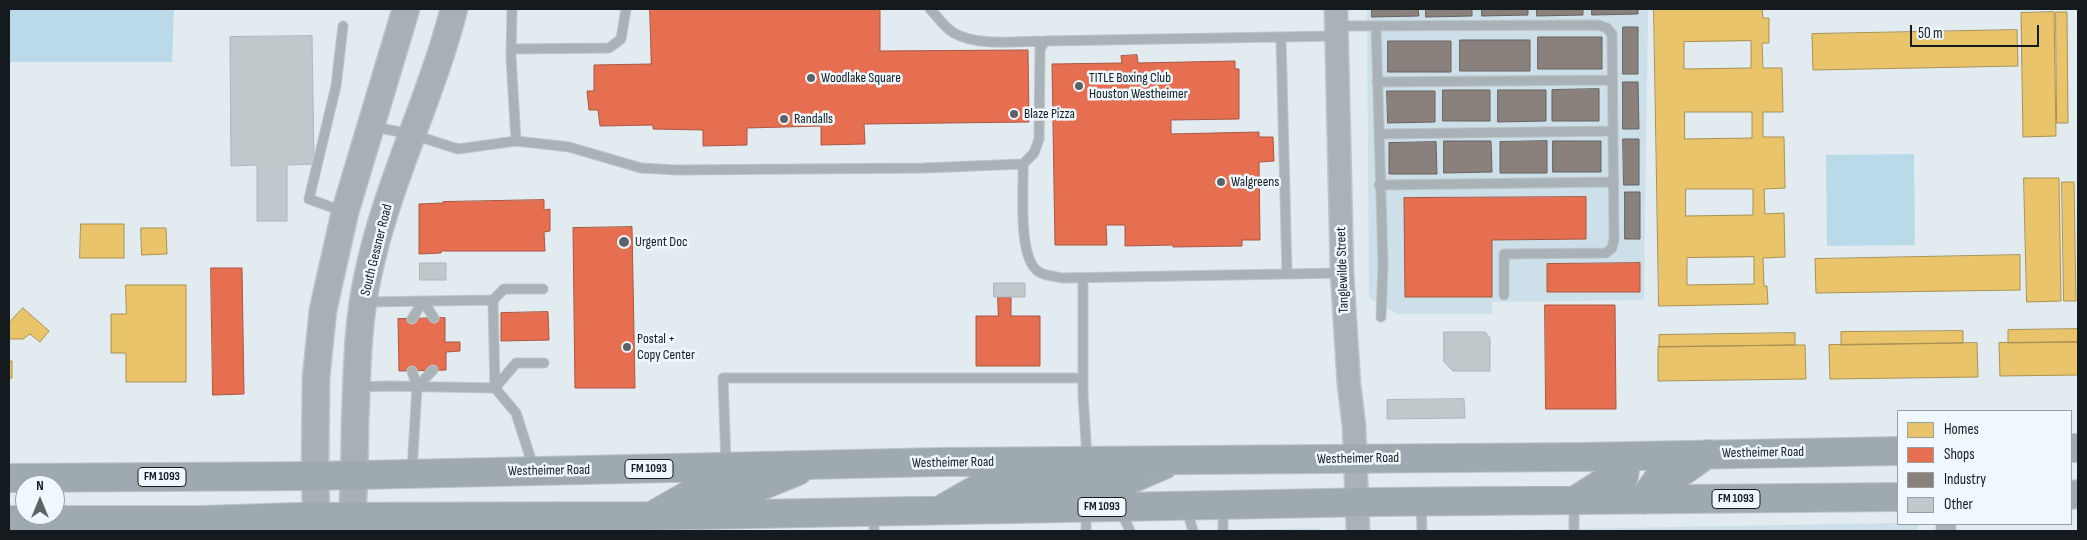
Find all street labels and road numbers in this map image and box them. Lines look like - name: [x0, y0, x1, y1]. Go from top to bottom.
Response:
- street label: South Gessner Road: [357, 202, 397, 298]
- street label: Tanglewilde Street: [1333, 227, 1353, 313]
- street label: Westheimer Road: [1722, 444, 1804, 462]
- street label: Westheimer Road: [1317, 450, 1399, 468]
- street label: Westheimer Road: [912, 454, 994, 472]
- road number: FM 1093: [625, 459, 673, 478]
- street label: Westheimer Road: [508, 462, 590, 480]
- road number: FM 1093: [138, 468, 186, 487]
- road number: FM 1093: [1712, 489, 1760, 508]
- road number: FM 1093: [1078, 498, 1126, 516]

